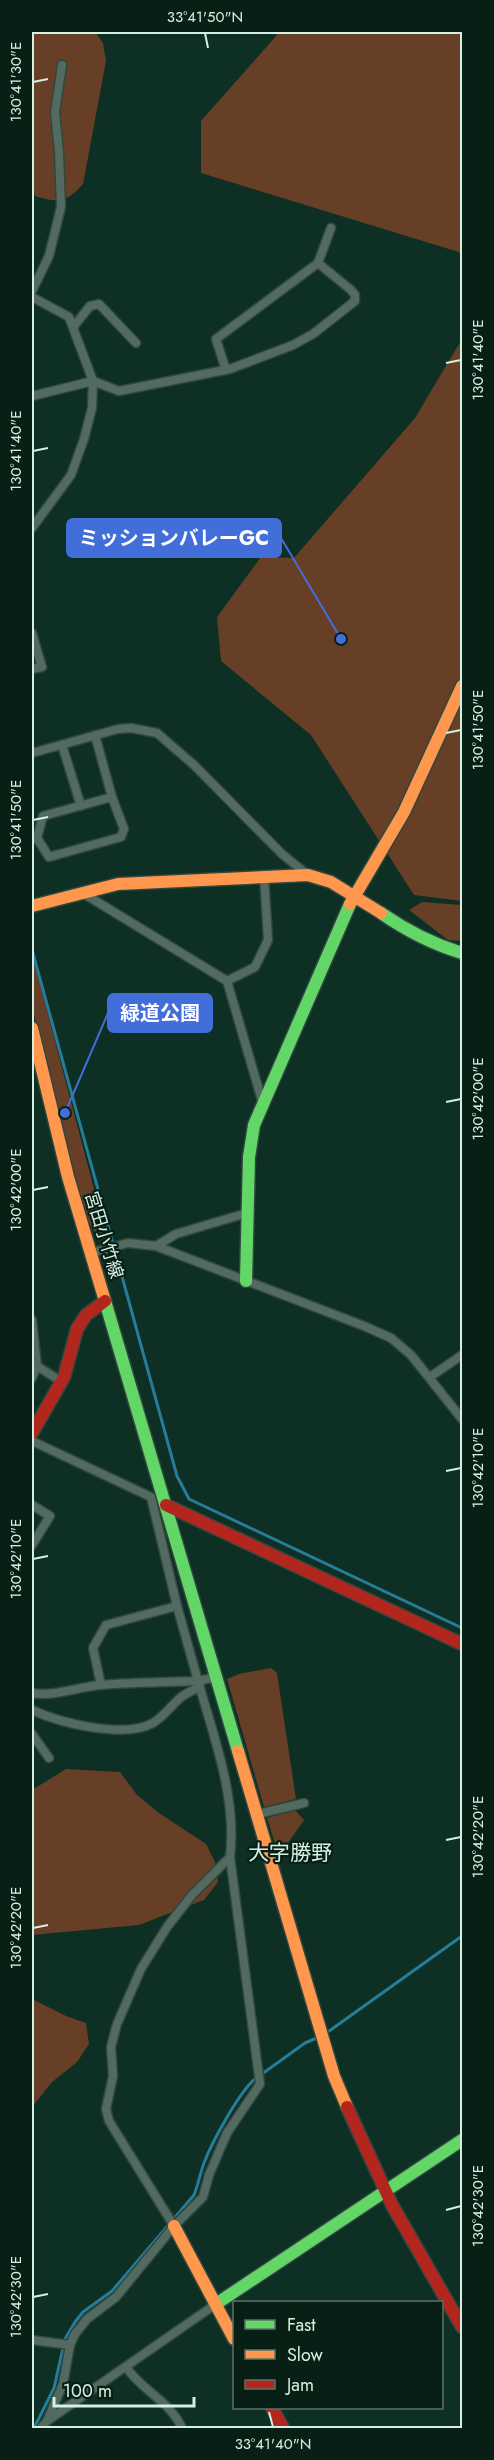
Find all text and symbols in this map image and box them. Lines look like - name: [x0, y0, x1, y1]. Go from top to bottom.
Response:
- text: 33°41'50"N: [167, 6, 243, 28]
- text: 130°41'30"E: [5, 42, 27, 122]
- text: 130°41'40"E: [467, 320, 489, 400]
- text: 130°41'40"E: [5, 411, 27, 491]
- callout: ミッションバレーGC: [67, 519, 281, 557]
- text: ミッションバレーGC: [79, 524, 269, 553]
- text: 130°41'50"E: [467, 690, 489, 770]
- text: 130°41'50"E: [5, 780, 27, 860]
- callout: 緑道公園: [108, 994, 212, 1032]
- text: 緑道公園: [120, 999, 200, 1028]
- text: 130°42'00"E: [467, 1058, 489, 1140]
- text: 130°42'00"E: [5, 1149, 27, 1231]
- street label: 宮田小竹線: [78, 1188, 130, 1282]
- text: 130°42'10"E: [467, 1428, 489, 1508]
- text: 130°42'10"E: [5, 1519, 27, 1599]
- text: 130°42'20"E: [467, 1796, 489, 1878]
- district label: 大字勝野: [248, 1838, 332, 1868]
- text: 130°42'20"E: [5, 1887, 27, 1969]
- text: 130°42'30"E: [467, 2165, 489, 2247]
- text: 130°42'30"E: [5, 2256, 27, 2338]
- legend: [233, 2301, 443, 2409]
- text: Fast: [287, 2312, 316, 2338]
- text: Slow: [287, 2342, 324, 2368]
- scale bar: [54, 2370, 194, 2408]
- text: Jam: [285, 2372, 314, 2398]
- text: 100 m: [63, 2378, 112, 2404]
- text: 33°41'40"N: [235, 2433, 311, 2455]

